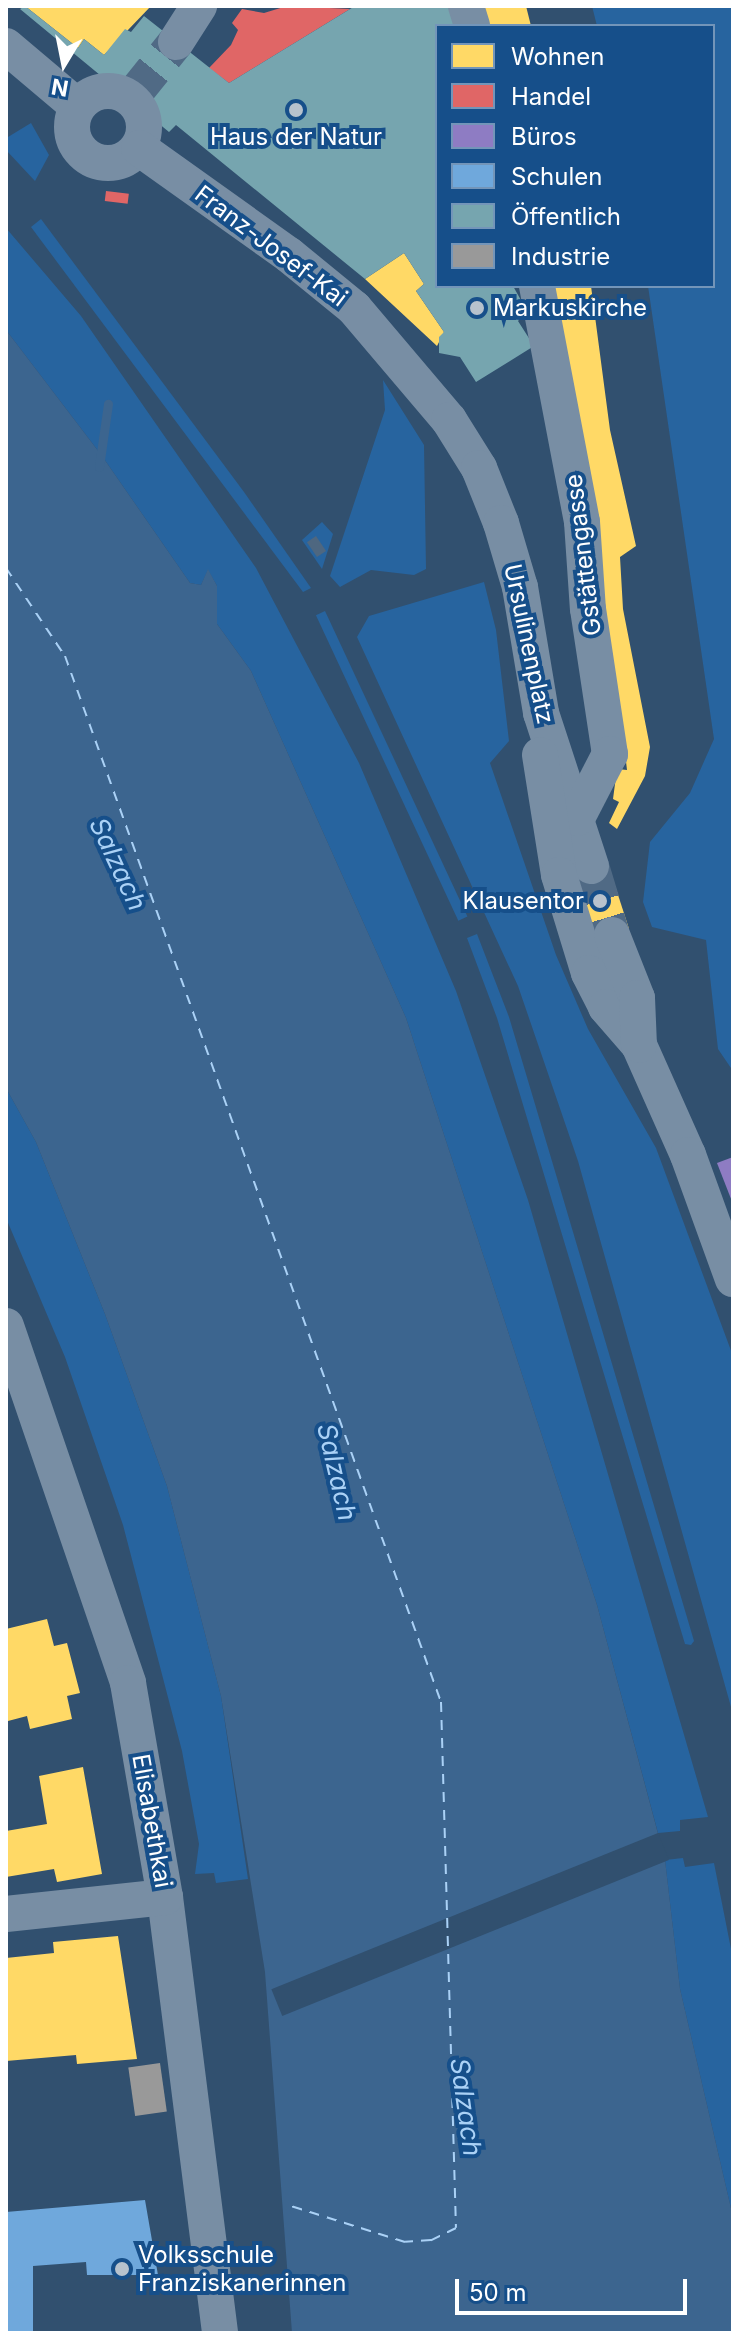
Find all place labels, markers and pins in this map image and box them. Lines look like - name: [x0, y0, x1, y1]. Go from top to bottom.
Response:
- marker: Haus der Natur: [287, 101, 305, 119]
- place label: Haus der Natur: [210, 123, 382, 151]
- place label: Markuskirche: [493, 294, 647, 322]
- marker: Markuskirche: [468, 299, 486, 317]
- place label: Klausentor: [463, 887, 584, 915]
- marker: Klausentor: [591, 892, 609, 910]
- place label: Volksschule Franziskanerinnen: [138, 2241, 346, 2297]
- marker: Volksschule Franziskanerinnen: [113, 2260, 131, 2278]

